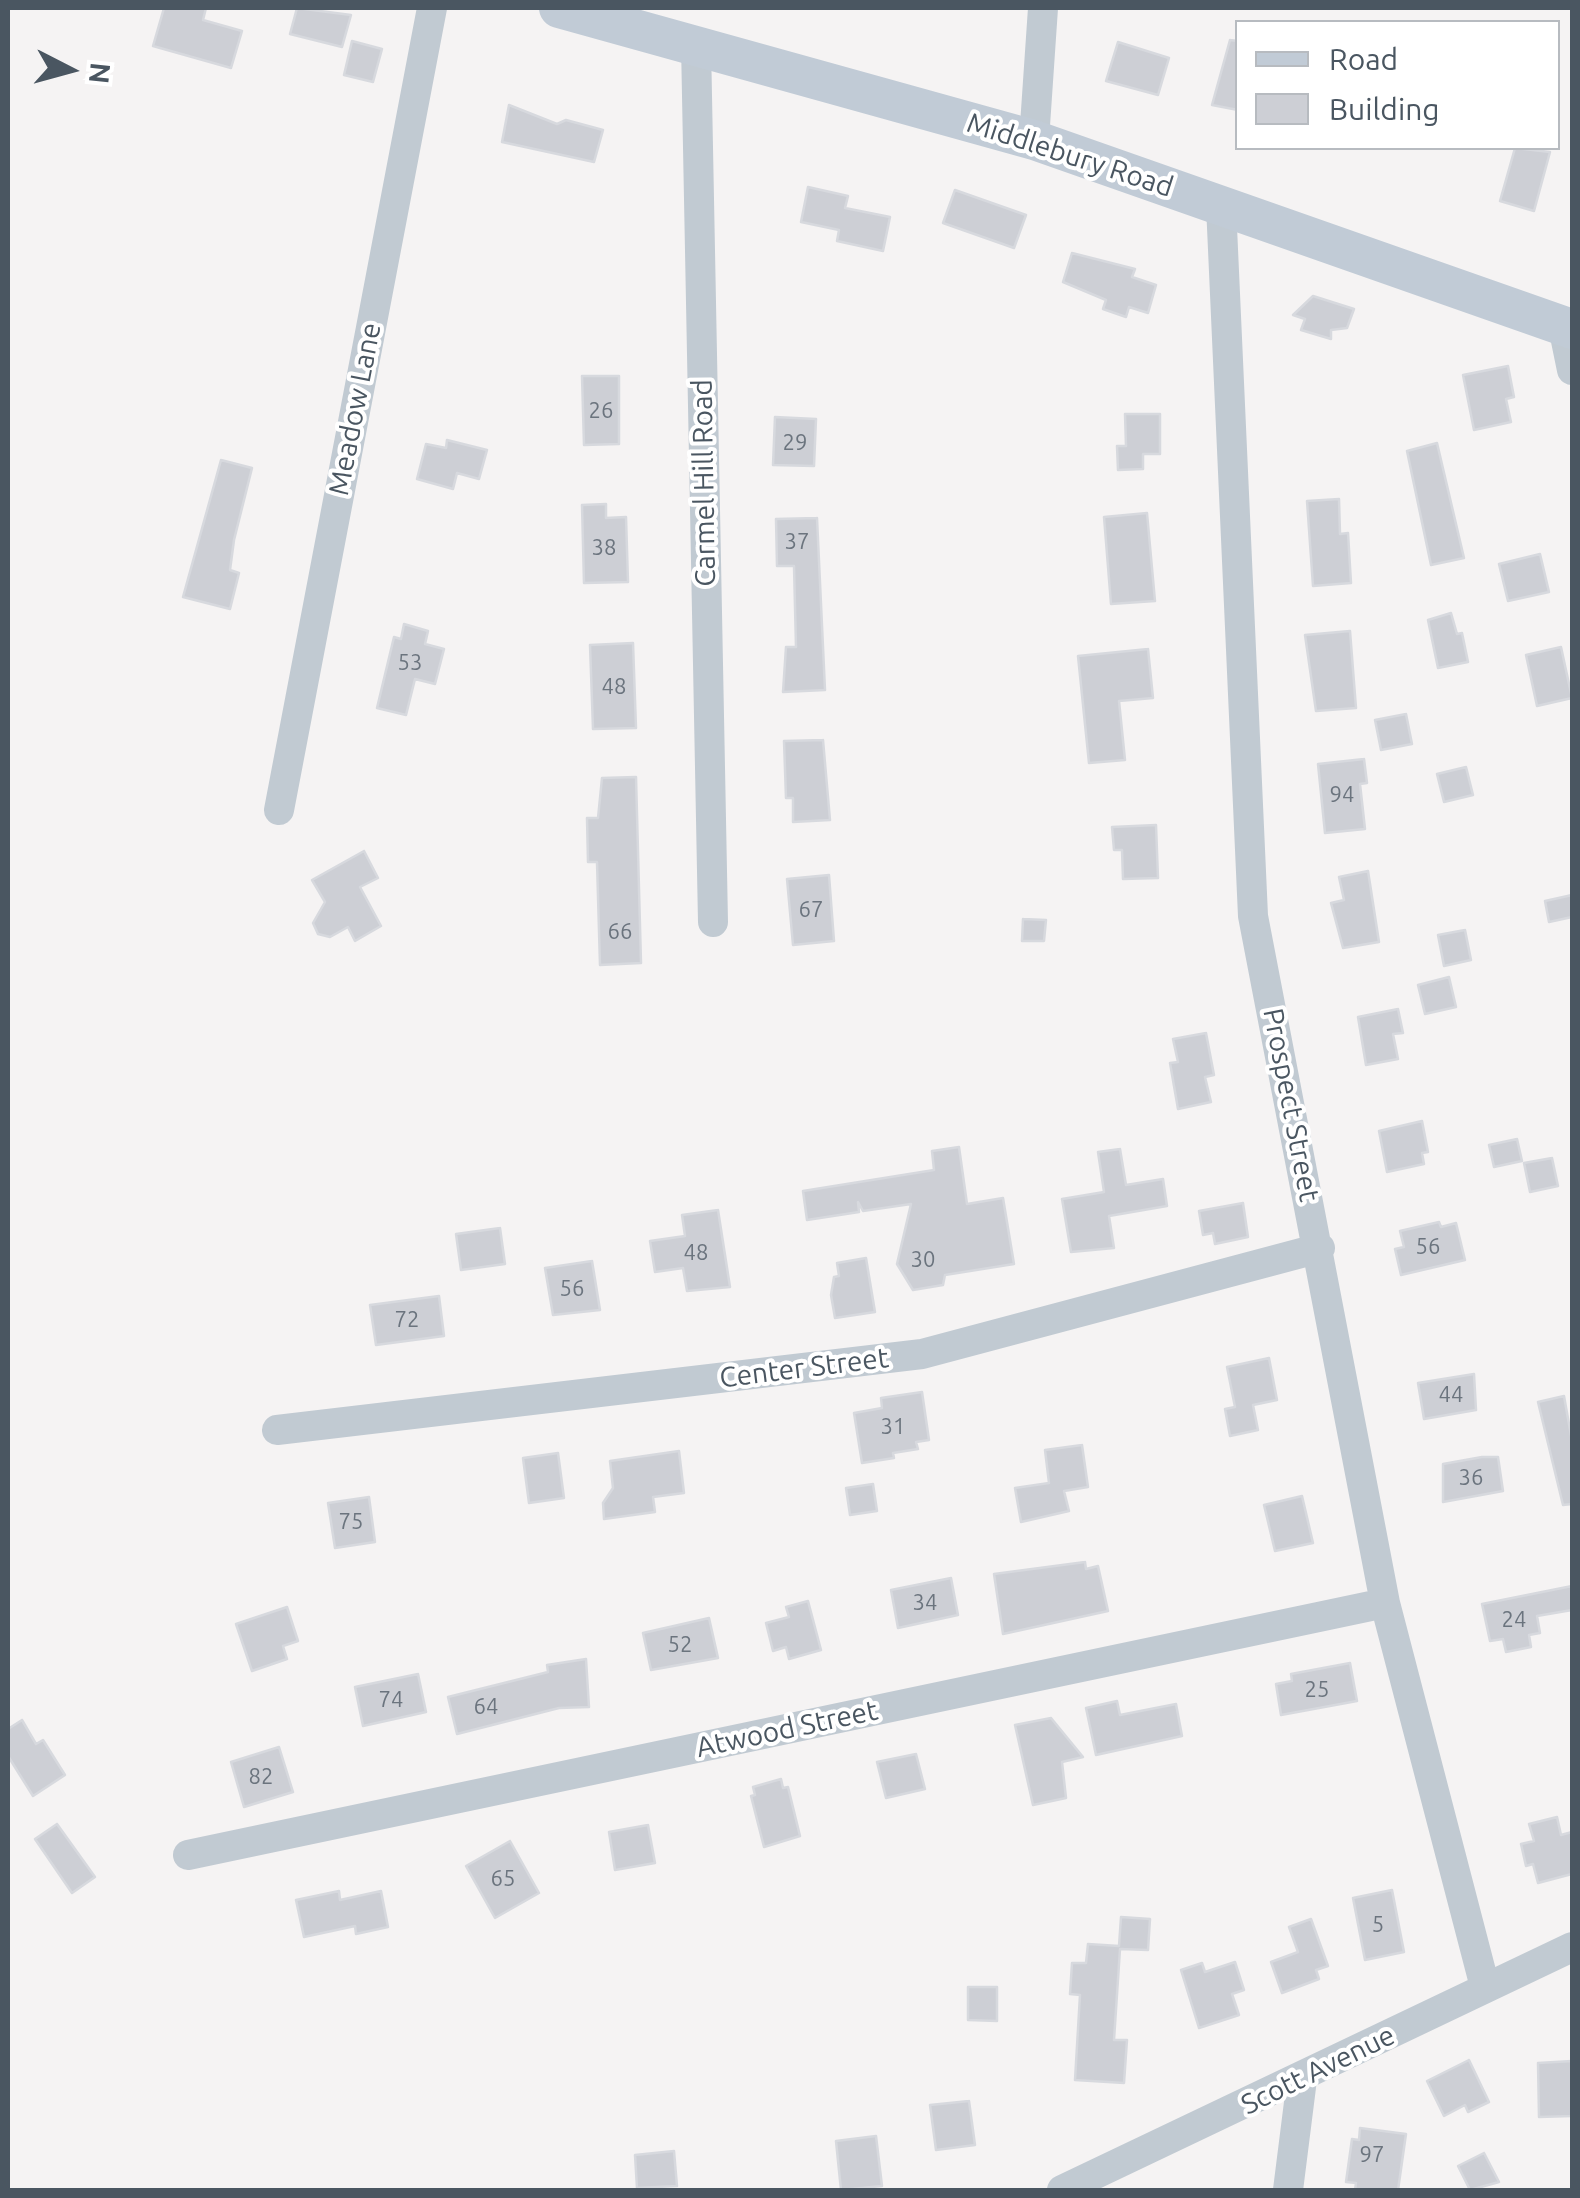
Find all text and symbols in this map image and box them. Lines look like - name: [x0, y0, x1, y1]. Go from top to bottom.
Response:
- north arrow: [20, 20, 120, 120]
- legend: [1235, 20, 1560, 150]
- text: Road: [1329, 42, 1398, 76]
- text: N: [84, 61, 117, 85]
- text: Building: [1329, 92, 1440, 126]
- street label: Middlebury Road: [963, 106, 1177, 204]
- street label: Meadow Lane: [322, 320, 388, 498]
- street label: Carmel Hill Road: [685, 379, 723, 587]
- house number: 26: [589, 398, 613, 424]
- house number: 29: [783, 430, 807, 456]
- house number: 37: [785, 529, 809, 555]
- house number: 38: [592, 535, 616, 561]
- house number: 53: [398, 650, 422, 676]
- house number: 48: [602, 674, 626, 700]
- house number: 94: [1330, 782, 1354, 808]
- house number: 67: [799, 897, 823, 923]
- house number: 66: [608, 919, 632, 945]
- street label: Prospect Street: [1256, 1005, 1326, 1205]
- house number: 56: [1416, 1234, 1440, 1260]
- house number: 48: [684, 1240, 708, 1266]
- house number: 30: [911, 1247, 935, 1273]
- house number: 56: [560, 1276, 584, 1302]
- house number: 72: [395, 1307, 419, 1333]
- street label: Center Street: [717, 1341, 891, 1395]
- house number: 44: [1439, 1382, 1463, 1408]
- house number: 31: [881, 1414, 905, 1440]
- house number: 36: [1459, 1465, 1483, 1491]
- house number: 75: [339, 1509, 363, 1535]
- house number: 34: [913, 1590, 937, 1616]
- house number: 24: [1502, 1607, 1526, 1633]
- house number: 52: [668, 1632, 692, 1658]
- house number: 25: [1305, 1677, 1329, 1703]
- house number: 74: [379, 1687, 403, 1713]
- street label: Atwood Street: [693, 1693, 881, 1765]
- house number: 64: [474, 1694, 498, 1720]
- house number: 82: [249, 1764, 273, 1790]
- house number: 65: [491, 1866, 515, 1892]
- house number: 5: [1372, 1912, 1384, 1938]
- street label: Scott Avenue: [1236, 2018, 1400, 2122]
- house number: 97: [1360, 2142, 1384, 2168]

